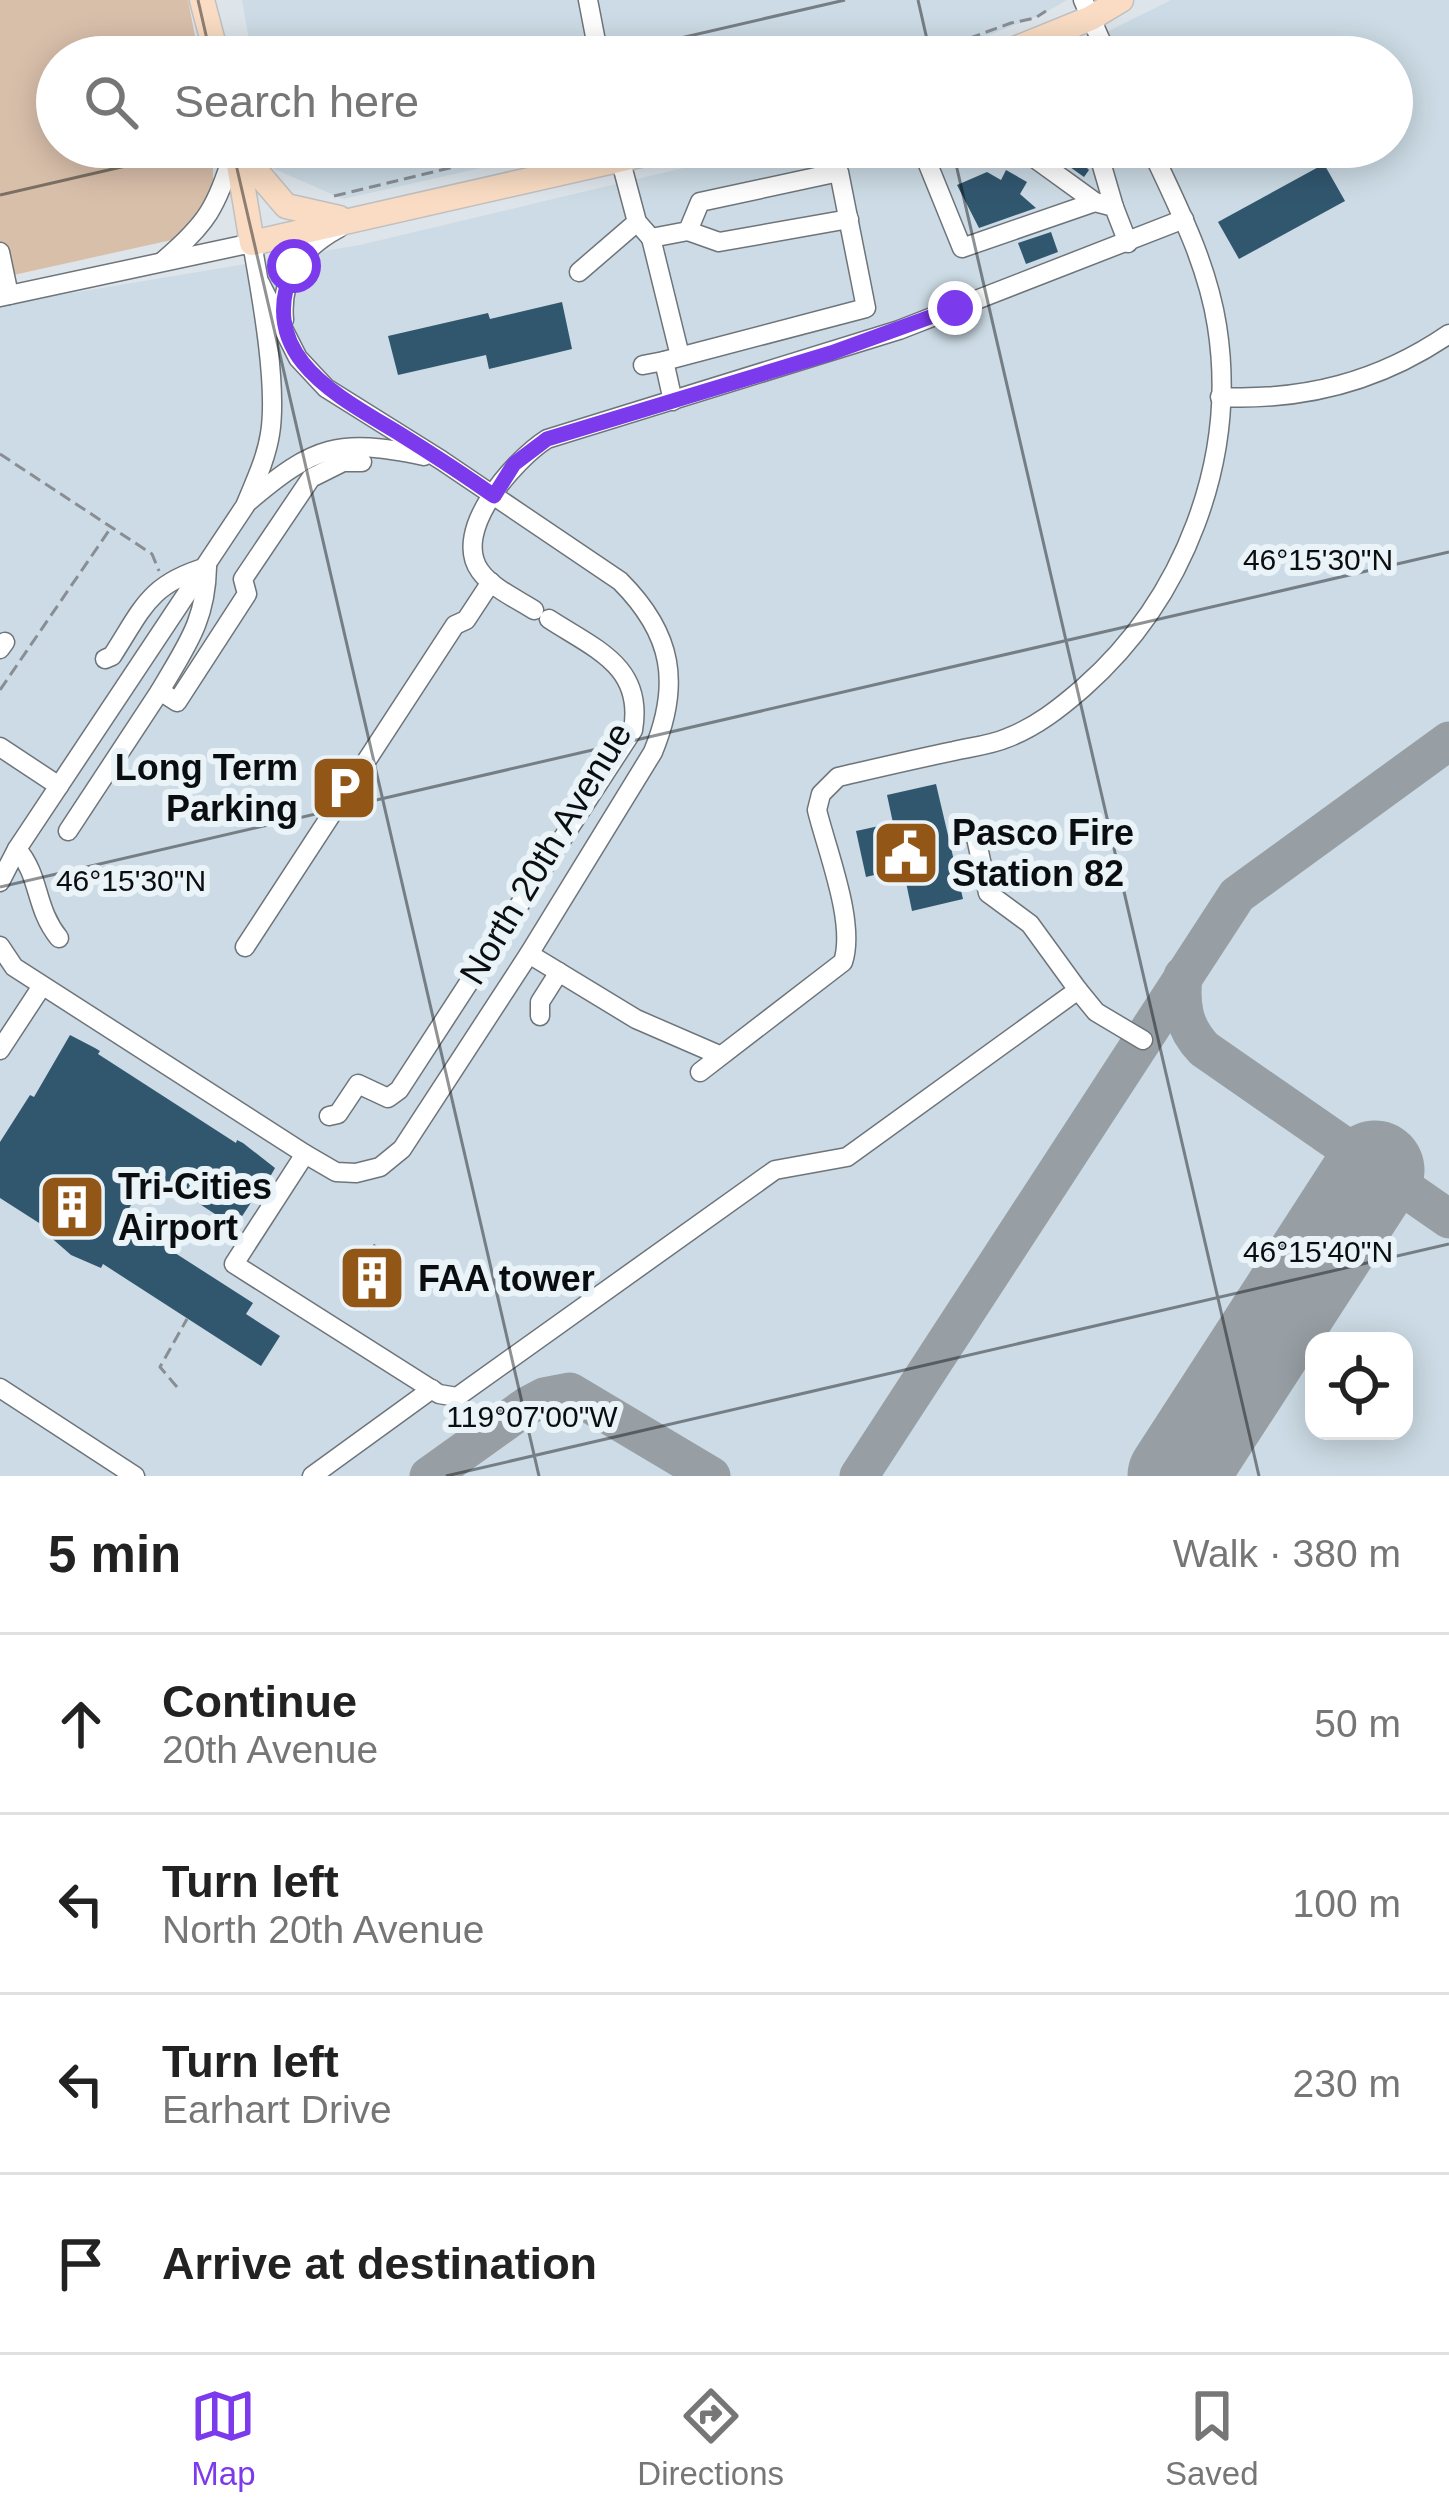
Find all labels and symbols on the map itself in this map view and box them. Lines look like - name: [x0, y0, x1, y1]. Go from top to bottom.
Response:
- route start: [267, 239, 321, 293]
- route end: [928, 281, 982, 335]
- text: 46°15'30"N: [1243, 543, 1393, 576]
- street label: North 20th Avenue: [451, 715, 640, 991]
- place label: Long Term Parking: [115, 747, 298, 829]
- parking icon: Long Term Parking: [309, 753, 379, 823]
- place label: Pasco Fire Station 82: [952, 812, 1134, 894]
- public building icon: Pasco Fire Station 82: [871, 818, 941, 888]
- text: 46°15'30"N: [56, 864, 206, 897]
- place label: Tri-Cities Airport: [118, 1166, 272, 1248]
- building icon: Tri-Cities Airport: [37, 1172, 107, 1242]
- text: 46°15'40"N: [1243, 1235, 1393, 1268]
- building icon: FAA tower: [337, 1243, 407, 1313]
- place label: FAA tower: [418, 1258, 595, 1299]
- text: 119°07'00"W: [446, 1400, 618, 1433]

